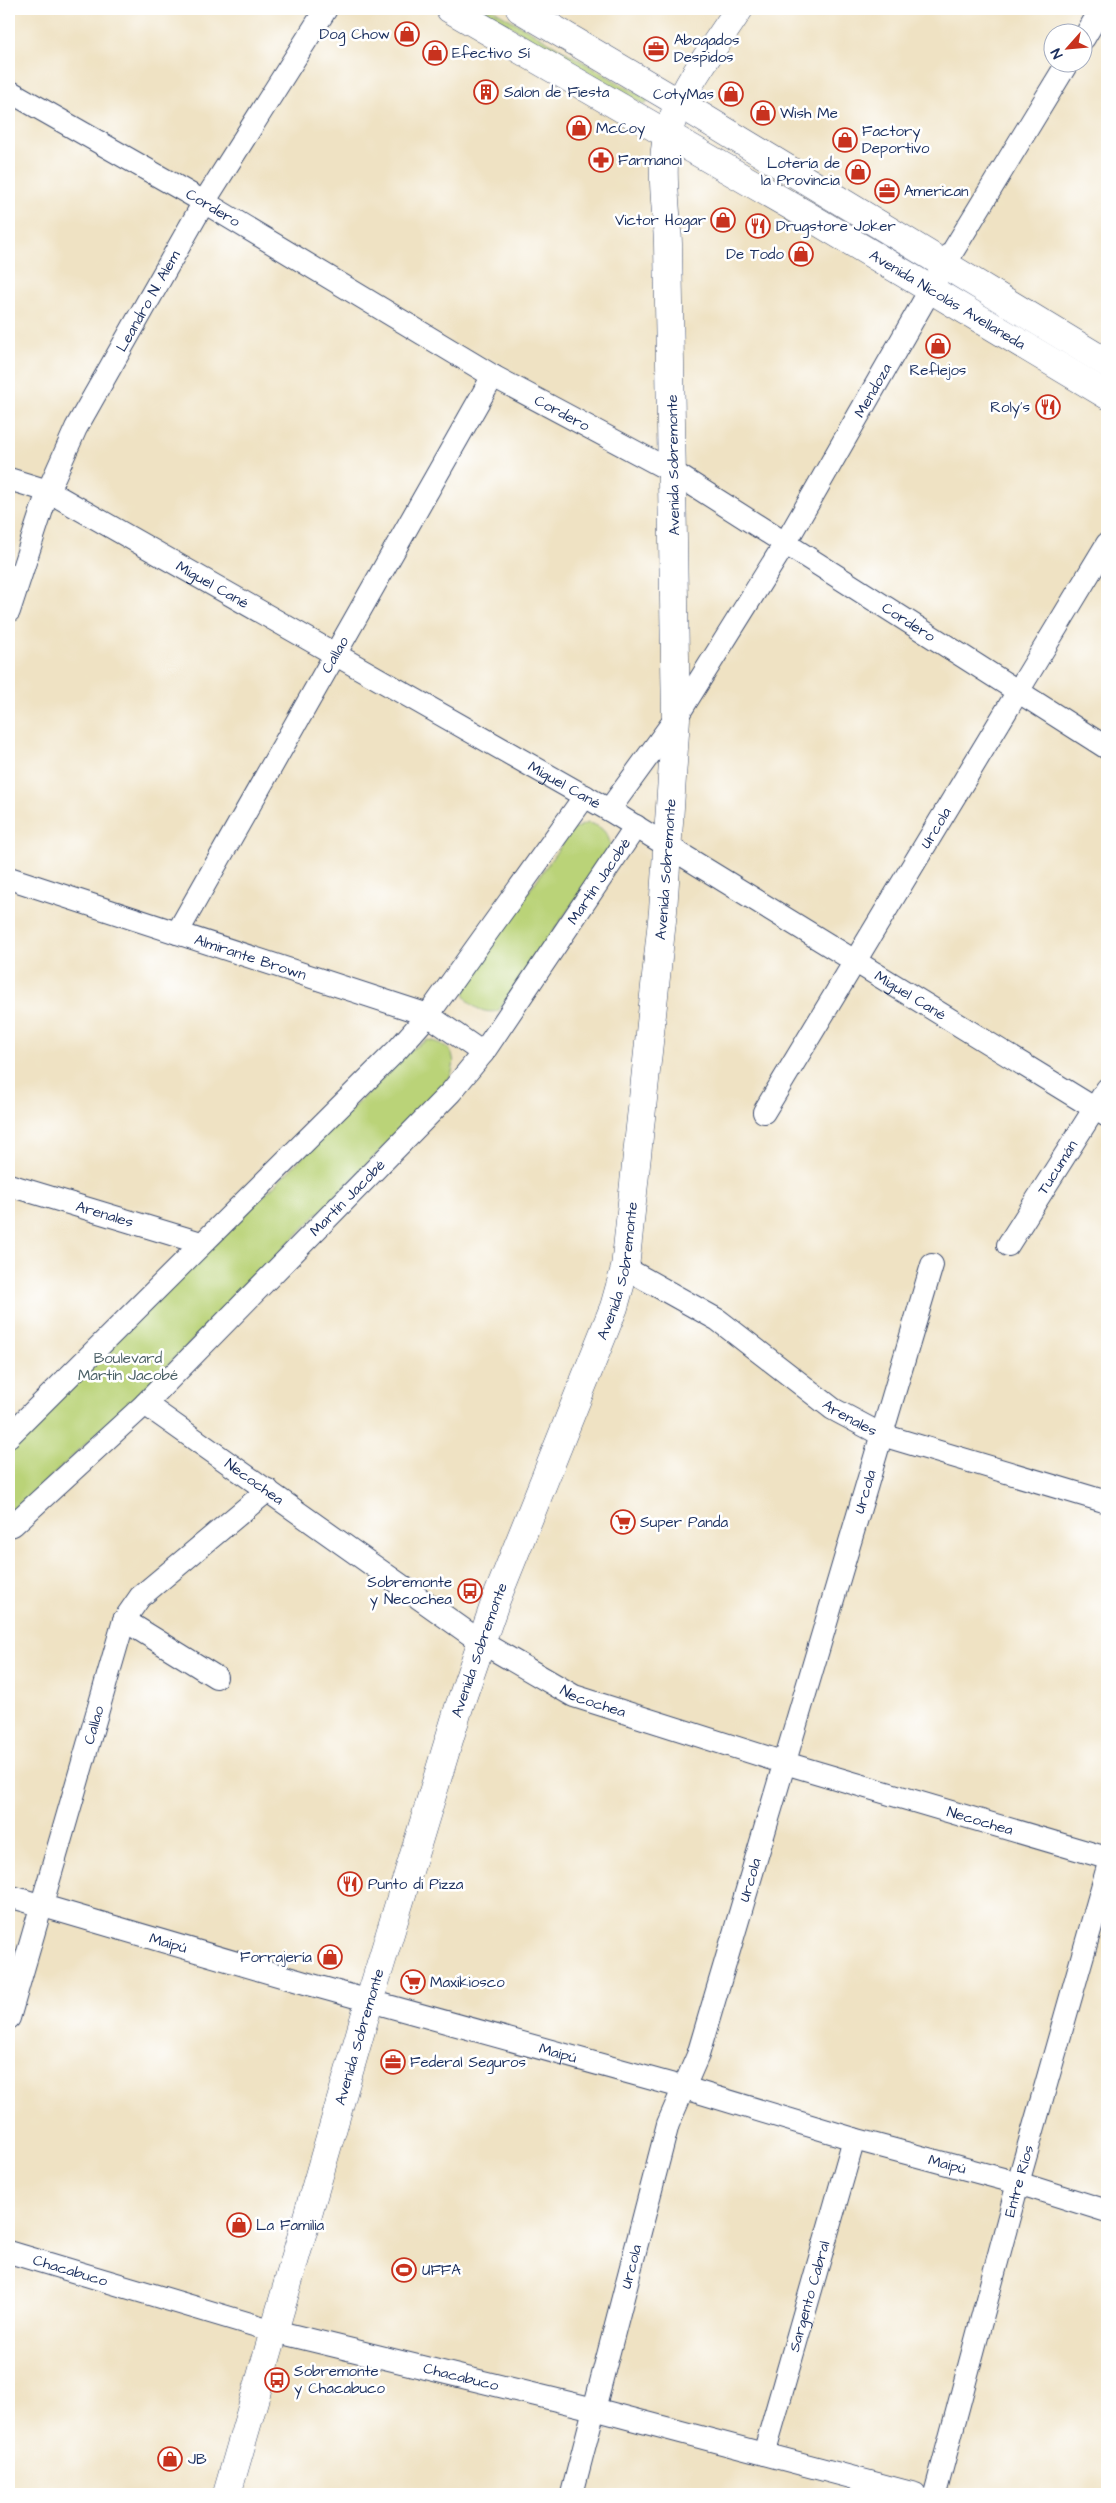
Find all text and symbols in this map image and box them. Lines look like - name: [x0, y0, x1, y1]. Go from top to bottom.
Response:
- shop icon: Dog Chow: [394, 21, 420, 47]
- north arrow: [1044, 22, 1094, 72]
- place label: Dog Chow: [319, 24, 390, 46]
- place label: Abogados Despidos: [674, 30, 740, 68]
- office icon: Abogados Despidos: [643, 36, 669, 62]
- shop icon: Efectivo Sí: [422, 40, 448, 66]
- place label: Efectivo Sí: [452, 43, 531, 64]
- text: N: [1046, 45, 1068, 62]
- building icon: Salon de Fiesta: [473, 79, 499, 105]
- shop icon: CotyMas: [718, 81, 744, 107]
- place label: Salon de Fiesta: [504, 82, 610, 103]
- place label: CotyMas: [653, 84, 714, 106]
- shop icon: Wish Me: [750, 100, 776, 126]
- place label: Wish Me: [780, 103, 838, 124]
- shop icon: McCoy: [566, 115, 592, 141]
- place label: McCoy: [596, 118, 645, 140]
- place label: Factory Deportivo: [862, 121, 930, 159]
- shop icon: Factory Deportivo: [832, 127, 858, 153]
- pharmacy icon: Farmanoi: [588, 147, 614, 173]
- place label: Farmanoi: [618, 150, 683, 171]
- place label: Lotería de la Provincia: [761, 153, 840, 191]
- shop icon: Lotería de la Provincia: [845, 159, 871, 185]
- office icon: American: [874, 178, 900, 204]
- place label: American: [904, 181, 969, 202]
- street label: Cordero: [182, 184, 244, 233]
- shop icon: Victor Hogar: [710, 207, 736, 233]
- place label: Victor Hogar: [615, 210, 706, 232]
- restaurant icon: Drugstore Joker: [745, 213, 771, 239]
- place label: Drugstore Joker: [776, 216, 896, 238]
- shop icon: De Todo: [788, 241, 814, 267]
- place label: De Todo: [726, 244, 785, 265]
- street label: Avenida Nicolás Avellaneda: [865, 245, 1030, 355]
- street label: Leandro N. Alem: [111, 247, 186, 356]
- shop icon: Reflejos: [925, 333, 951, 359]
- street label: Mendoza: [849, 359, 897, 422]
- place label: Reflejos: [910, 360, 967, 381]
- street label: Cordero: [530, 390, 594, 437]
- street label: Avenida Sobremonte: [662, 394, 685, 536]
- restaurant icon: Roly's: [1035, 394, 1061, 420]
- place label: Roly's: [990, 397, 1030, 419]
- street label: Miguel Cané: [172, 556, 252, 614]
- street label: Cordero: [877, 597, 940, 648]
- street label: Callao: [317, 632, 354, 677]
- street label: Miguel Cané: [524, 756, 604, 814]
- street label: Avenida Sobremonte: [650, 798, 682, 941]
- street label: Urcola: [916, 803, 957, 853]
- street label: Martín Jacobé: [563, 834, 636, 929]
- street label: Almirante Brown: [192, 929, 309, 986]
- street label: Miguel Cané: [870, 966, 950, 1026]
- street label: Tucumán: [1033, 1136, 1083, 1199]
- street label: Martín Jacobé: [305, 1155, 390, 1241]
- street label: Arenales: [73, 1196, 136, 1233]
- street label: Avenida Sobremonte: [592, 1201, 643, 1343]
- park label: Boulevard Martín Jacobé: [78, 1348, 178, 1386]
- street label: Arenales: [818, 1395, 881, 1442]
- street label: Necochea: [220, 1454, 288, 1510]
- street label: Urcola: [849, 1467, 882, 1516]
- supermarket icon: Super Panda: [610, 1509, 636, 1535]
- place label: Super Panda: [640, 1512, 728, 1533]
- place label: Sobremonte y Necochea: [367, 1572, 452, 1611]
- bus stop icon: Sobremonte y Necochea: [457, 1578, 483, 1604]
- street label: Avenida Sobremonte: [446, 1580, 513, 1720]
- street label: Necochea: [556, 1680, 629, 1723]
- street label: Callao: [79, 1703, 110, 1747]
- street label: Necochea: [944, 1801, 1016, 1841]
- street label: Urcola: [734, 1855, 767, 1905]
- restaurant icon: Punto di Pizza: [337, 1871, 363, 1897]
- place label: Punto di Pizza: [368, 1874, 464, 1895]
- street label: Maipú: [147, 1928, 190, 1959]
- shop icon: Forrajería: [317, 1944, 343, 1970]
- place label: Forrajería: [240, 1947, 312, 1968]
- street label: Avenida Sobremonte: [330, 1966, 390, 2108]
- supermarket icon: Maxikiosco: [400, 1969, 426, 1995]
- place label: Maxikiosco: [430, 1972, 505, 1993]
- street label: Maipú: [537, 2038, 579, 2069]
- office icon: Federal Seguros: [380, 2049, 406, 2075]
- place label: Federal Seguros: [410, 2052, 526, 2074]
- street label: Entre Ríos: [999, 2142, 1039, 2219]
- street label: Maipú: [926, 2149, 969, 2180]
- shop icon: La Familia: [226, 2212, 252, 2238]
- place label: La Familia: [256, 2215, 325, 2236]
- street label: Sargento Cabral: [784, 2239, 835, 2354]
- street label: Urcola: [616, 2242, 647, 2291]
- street label: Chacabuco: [30, 2250, 111, 2292]
- sports icon: UFFA: [391, 2257, 417, 2283]
- place label: UFFA: [422, 2260, 461, 2281]
- street label: Chacabuco: [421, 2358, 501, 2397]
- place label: Sobremonte y Chacabuco: [294, 2361, 386, 2400]
- bus stop icon: Sobremonte y Chacabuco: [264, 2367, 290, 2393]
- shop icon: JB: [157, 2446, 183, 2472]
- place label: JB: [188, 2449, 207, 2470]

